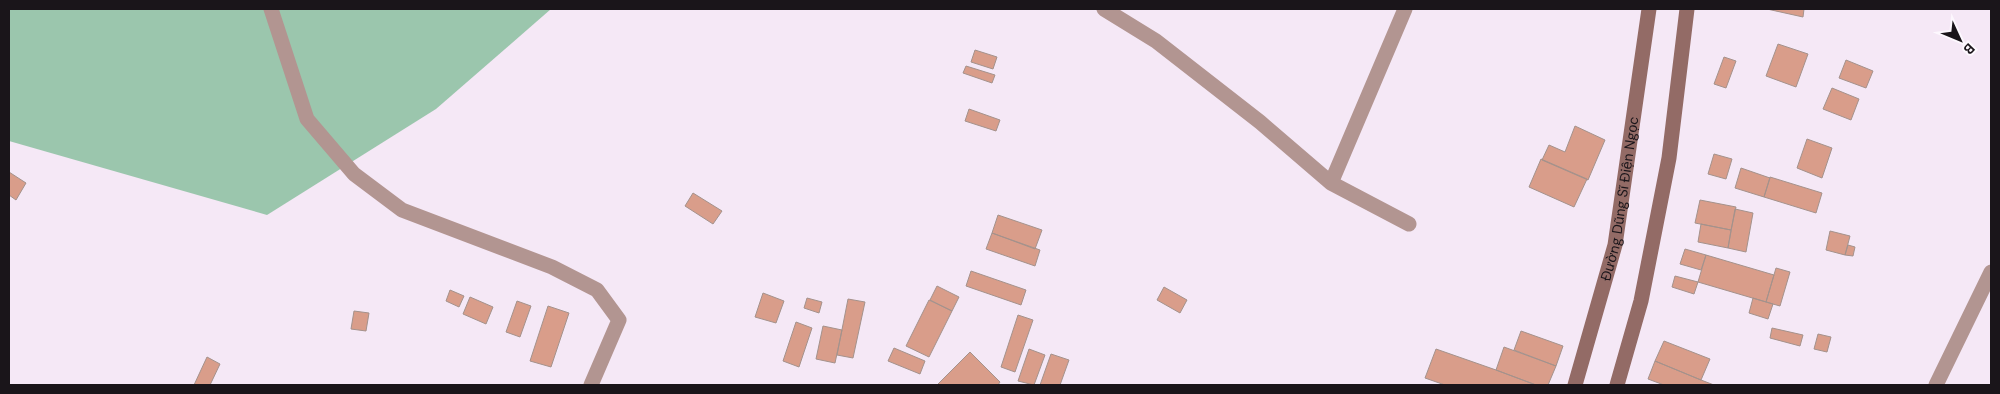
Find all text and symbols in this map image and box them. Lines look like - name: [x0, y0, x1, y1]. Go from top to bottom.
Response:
- north arrow: [1935, 15, 1985, 65]
- text: B: [1960, 40, 1979, 59]
- street label: Đường Dũng Sĩ Điện Ngọc: [1596, 115, 1642, 283]

